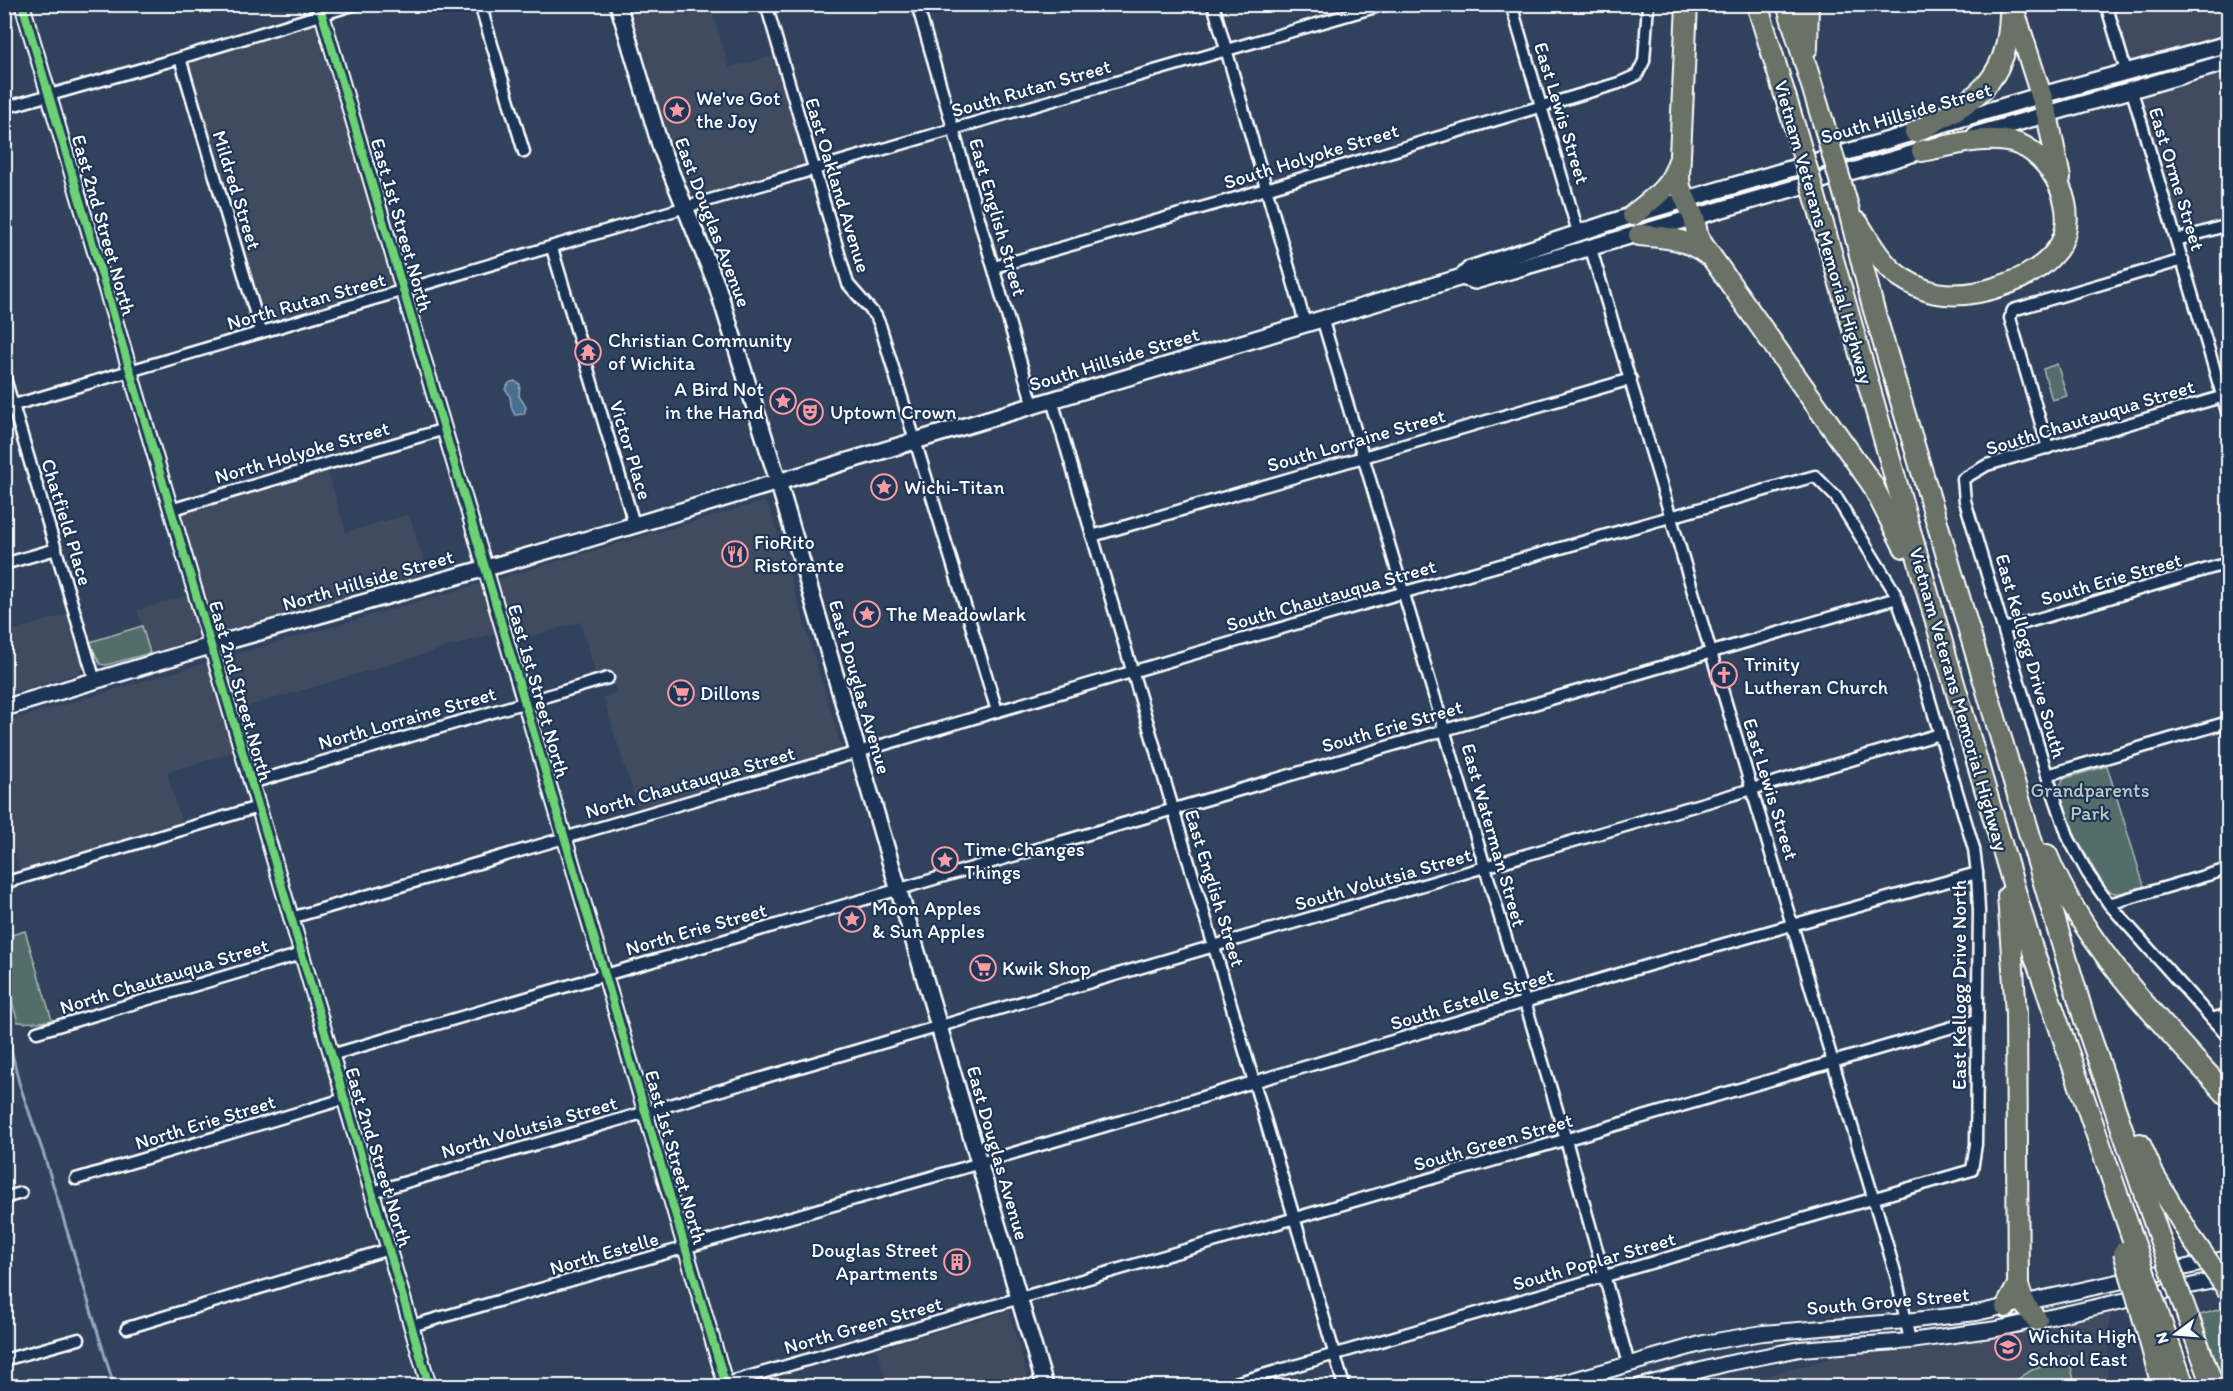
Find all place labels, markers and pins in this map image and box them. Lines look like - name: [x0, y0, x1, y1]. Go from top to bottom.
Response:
- place label: We've Got the Joy: [696, 86, 781, 133]
- place icon: We've Got the Joy: [662, 95, 692, 125]
- place label: Christian Community of Wichita: [608, 328, 792, 375]
- temple icon: Christian Community of Wichita: [573, 337, 603, 367]
- place label: A Bird Not in the Hand: [665, 377, 764, 424]
- place icon: A Bird Not in the Hand: [768, 386, 798, 416]
- theatre icon: Uptown Crown: [795, 397, 825, 427]
- place label: Uptown Crown: [830, 400, 956, 424]
- place icon: Wichi-Titan: [869, 472, 899, 502]
- place label: Wichi-Titan: [904, 475, 1005, 499]
- place label: FioRito Ristorante: [754, 530, 844, 577]
- restaurant icon: FioRito Ristorante: [720, 539, 750, 569]
- place icon: The Meadowlark: [852, 599, 882, 629]
- place label: The Meadowlark: [886, 602, 1027, 626]
- place label: Trinity Lutheran Church: [1744, 652, 1888, 699]
- church icon: Trinity Lutheran Church: [1709, 660, 1739, 690]
- supermarket icon: Dillons: [666, 678, 696, 708]
- place label: Dillons: [700, 681, 760, 705]
- place label: Time Changes Things: [964, 837, 1085, 884]
- place icon: Time Changes Things: [930, 845, 960, 875]
- place label: Moon Apples & Sun Apples: [872, 896, 985, 943]
- place icon: Moon Apples & Sun Apples: [837, 904, 867, 934]
- supermarket icon: Kwik Shop: [968, 953, 998, 983]
- place label: Kwik Shop: [1002, 956, 1091, 980]
- place label: Douglas Street Apartments: [811, 1238, 938, 1285]
- building icon: Douglas Street Apartments: [942, 1247, 972, 1277]
- place label: Wichita High School East: [2028, 1324, 2137, 1371]
- school or university icon: Wichita High School East: [1993, 1332, 2023, 1362]

